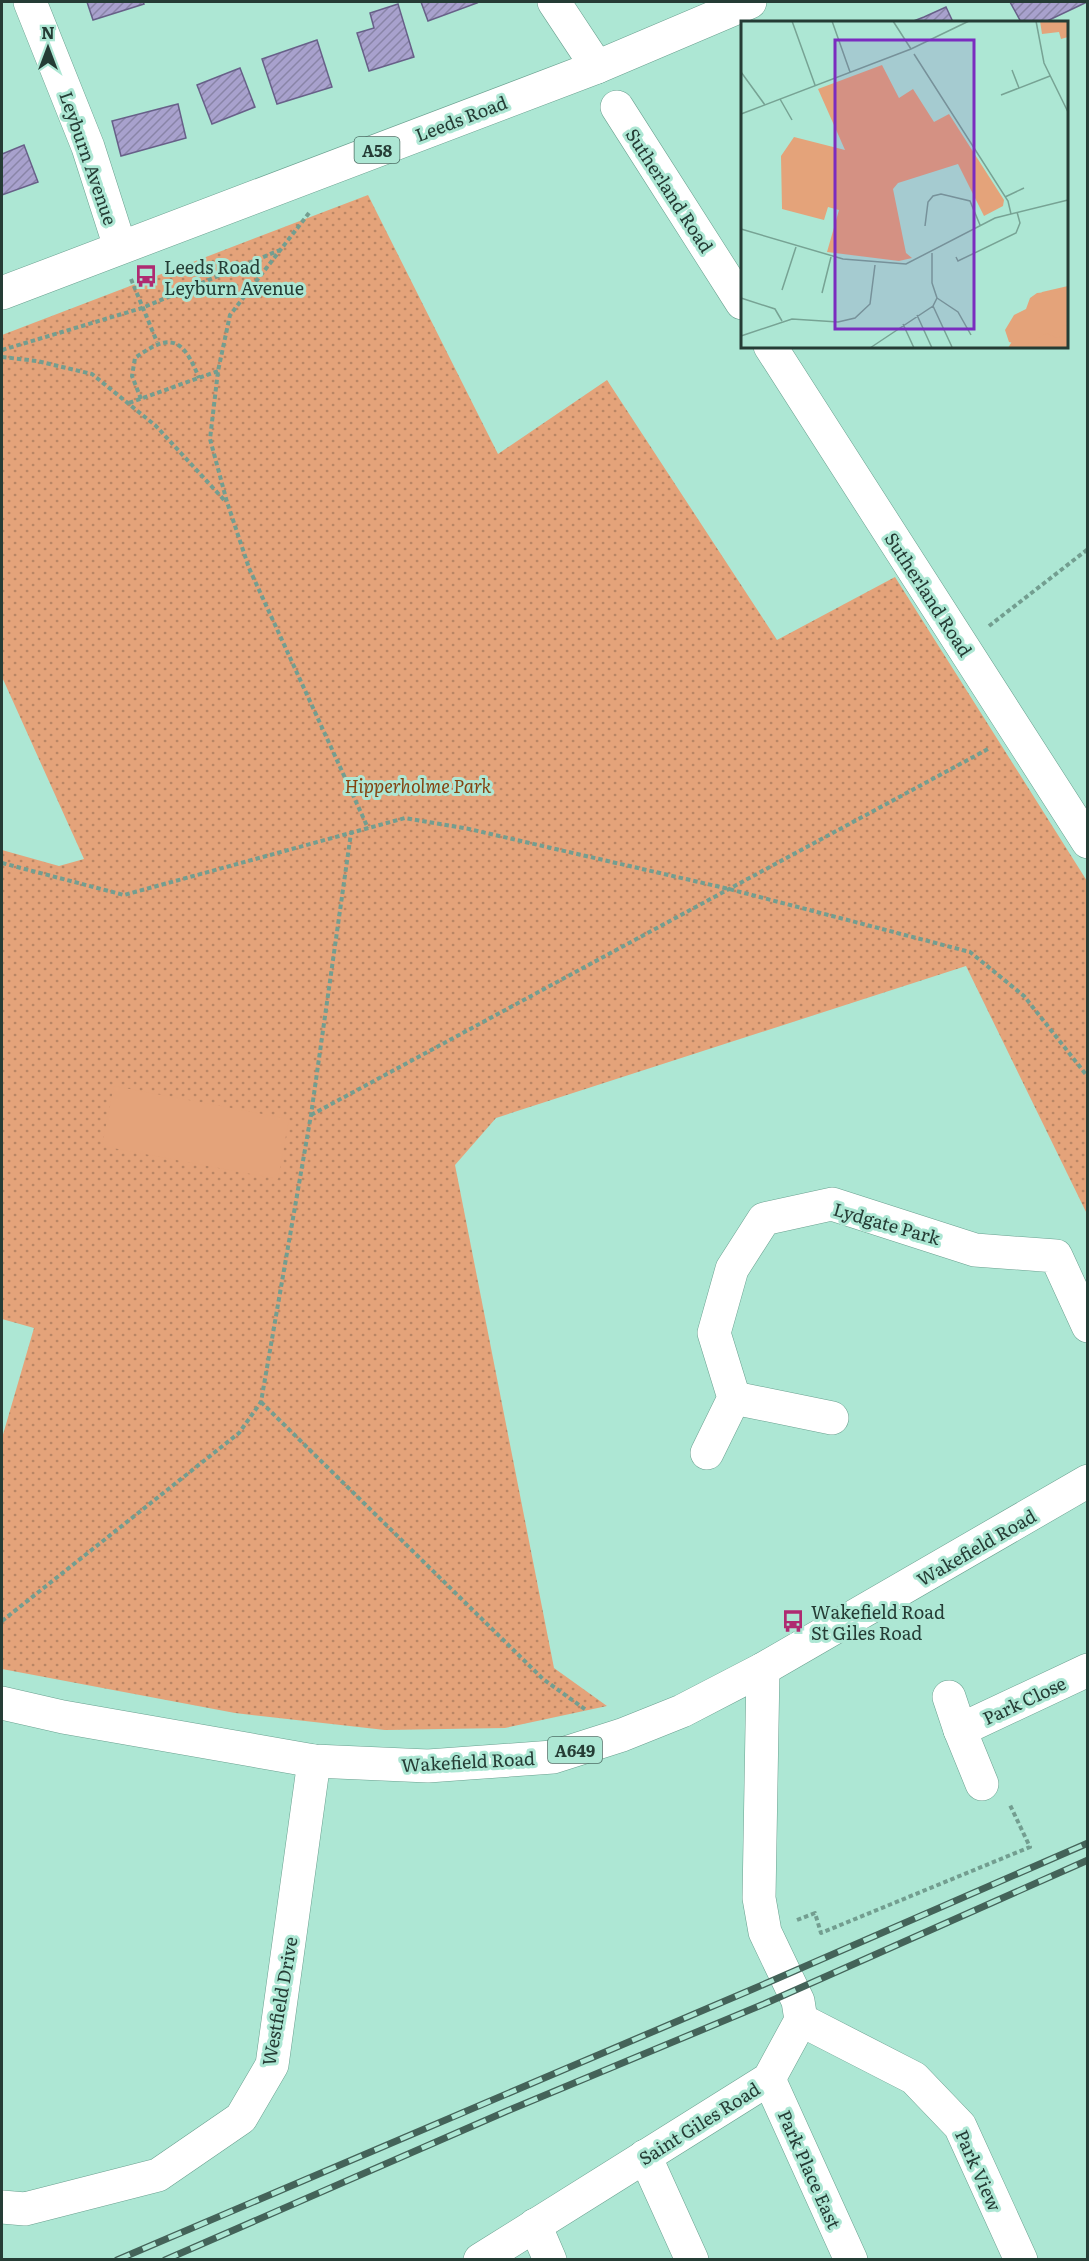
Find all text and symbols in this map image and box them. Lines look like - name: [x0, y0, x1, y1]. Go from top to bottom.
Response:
- north arrow: [18, 18, 78, 78]
- text: N: [41, 20, 55, 44]
- inset map: [741, 21, 1068, 348]
- street label: Leyburn Avenue: [53, 87, 125, 229]
- street label: Leeds Road: [411, 88, 511, 148]
- street label: Sutherland Road: [620, 122, 720, 258]
- road number: A58: [354, 137, 400, 163]
- place label: Leeds Road Leyburn Avenue: [164, 253, 304, 301]
- bus stop icon: Leeds Road Leyburn Avenue: [133, 263, 159, 289]
- street label: Sutherland Road: [879, 526, 979, 662]
- park label: Hipperholme Park: [345, 772, 492, 799]
- street label: Lydgate Park: [830, 1195, 945, 1251]
- street label: Wakefield Road: [911, 1502, 1041, 1592]
- place label: Wakefield Road St Giles Road: [811, 1598, 945, 1646]
- bus stop icon: Wakefield Road St Giles Road: [780, 1608, 806, 1634]
- street label: Park Close: [978, 1669, 1070, 1731]
- road number: A649: [548, 1737, 602, 1763]
- street label: Wakefield Road: [400, 1744, 536, 1778]
- street label: Westfield Drive: [254, 1934, 304, 2068]
- street label: Saint Giles Road: [633, 2075, 765, 2171]
- street label: Park Place East: [772, 2105, 849, 2233]
- street label: Park View: [949, 2125, 1009, 2216]

